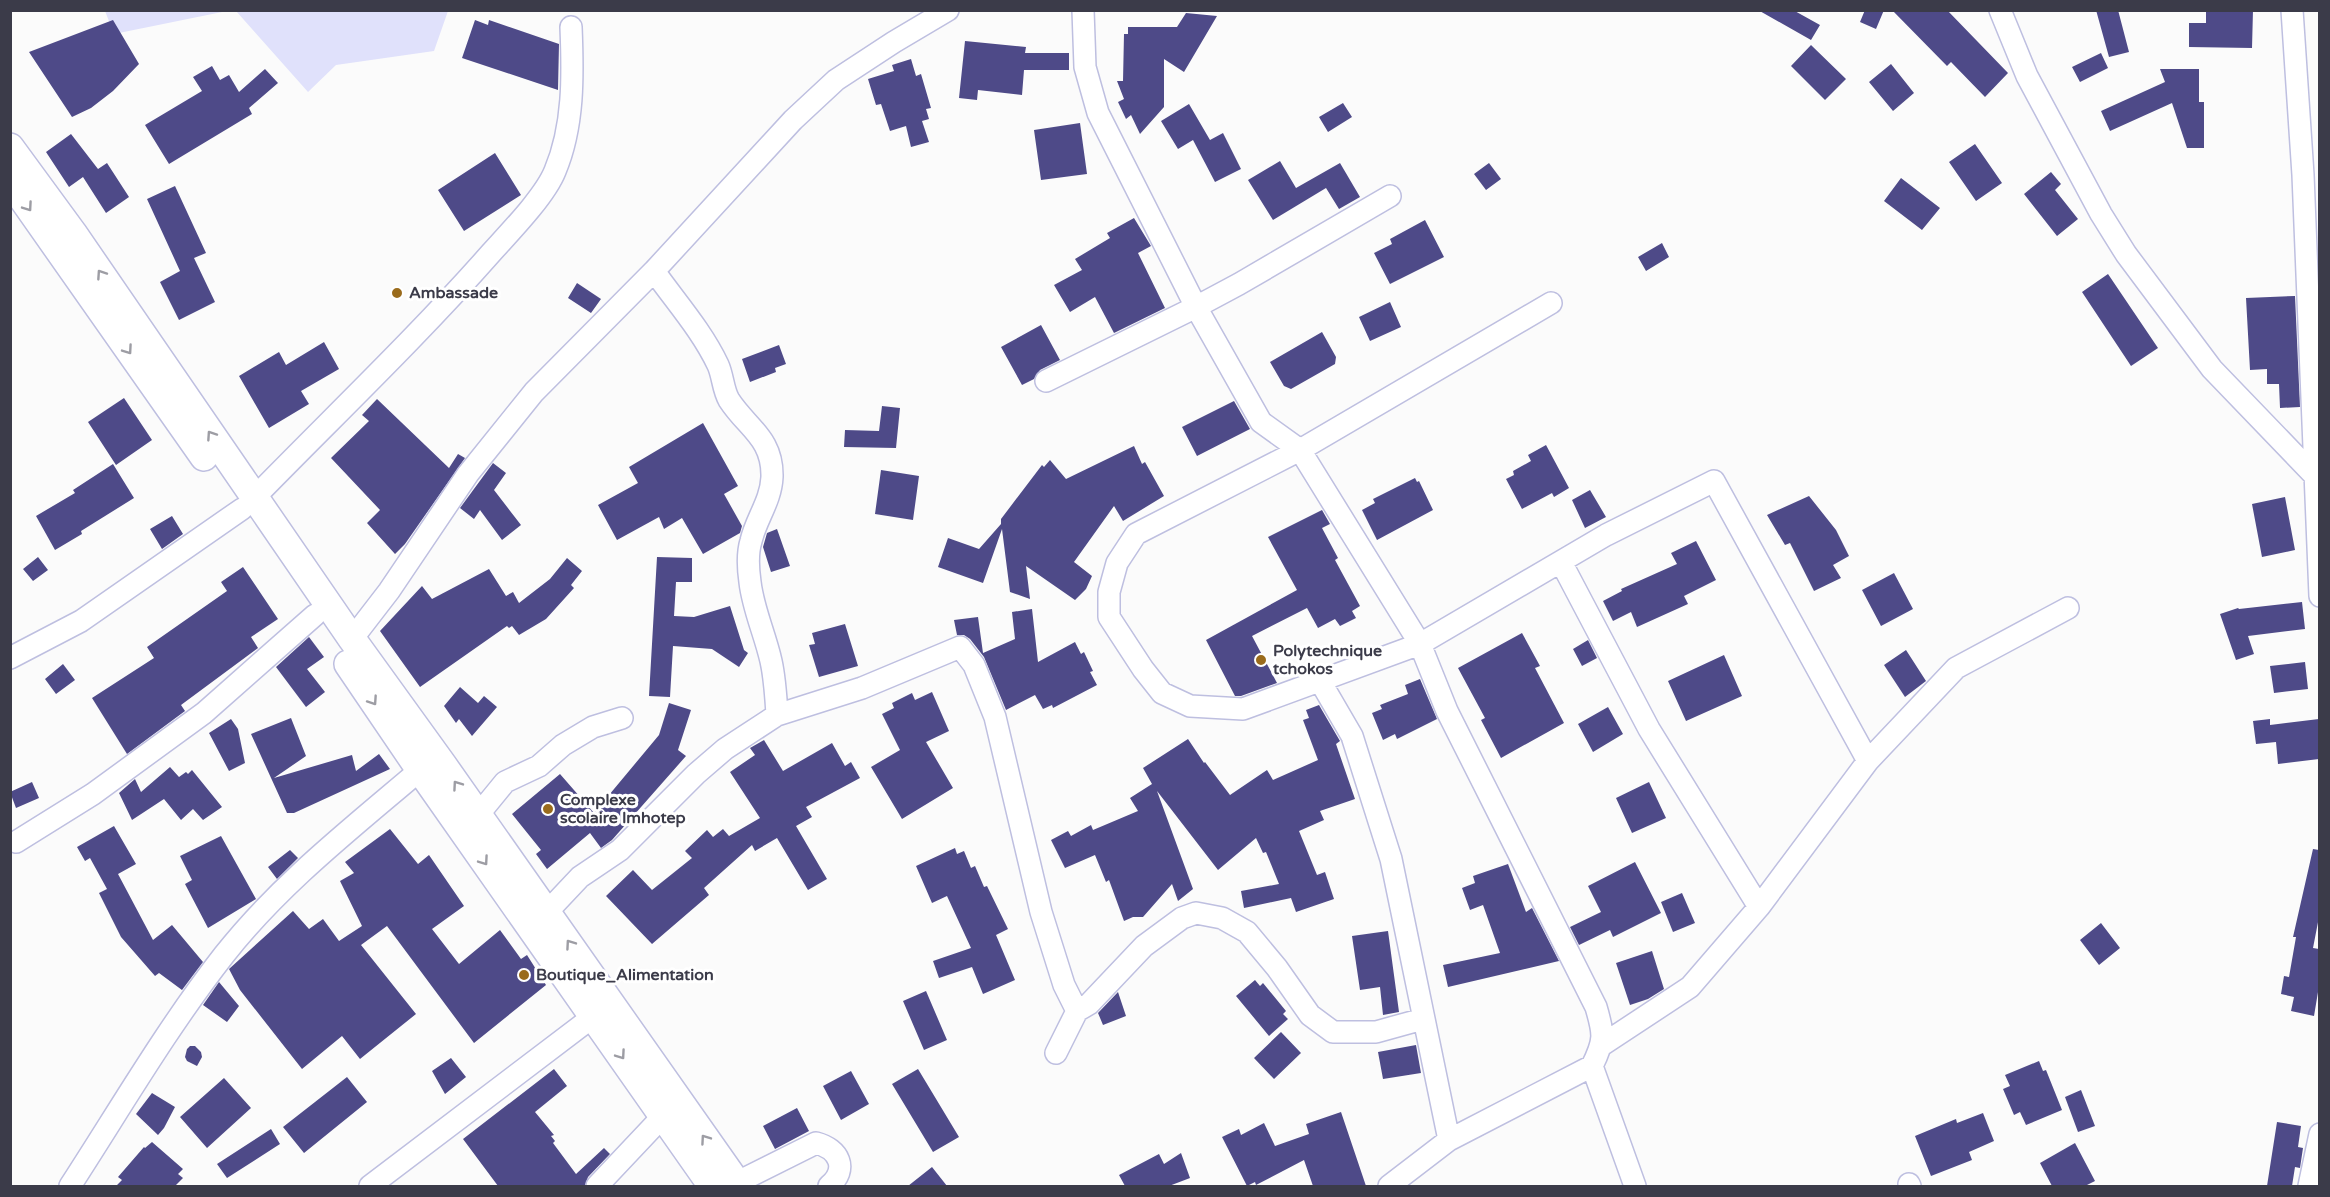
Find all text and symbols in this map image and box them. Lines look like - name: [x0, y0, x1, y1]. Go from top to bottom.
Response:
- one-way arrow: [21, 200, 32, 211]
- one-way arrow: [97, 270, 108, 281]
- place label: Ambassade: [409, 283, 498, 303]
- marker: Ambassade: [390, 286, 404, 300]
- one-way arrow: [121, 343, 132, 354]
- one-way arrow: [207, 430, 218, 441]
- place label: Polytechnique tchokos: [1272, 641, 1382, 679]
- marker: Polytechnique tchokos: [1254, 653, 1268, 667]
- one-way arrow: [366, 694, 377, 705]
- one-way arrow: [453, 781, 464, 792]
- place label: Complexe scolaire Imhotep: [560, 790, 686, 828]
- marker: Complexe scolaire Imhotep: [541, 802, 555, 816]
- one-way arrow: [477, 855, 488, 866]
- one-way arrow: [566, 940, 577, 951]
- place label: Boutique_Alimentation: [536, 965, 714, 985]
- marker: Boutique_Alimentation: [517, 968, 531, 982]
- one-way arrow: [614, 1048, 625, 1059]
- one-way arrow: [701, 1134, 712, 1145]

